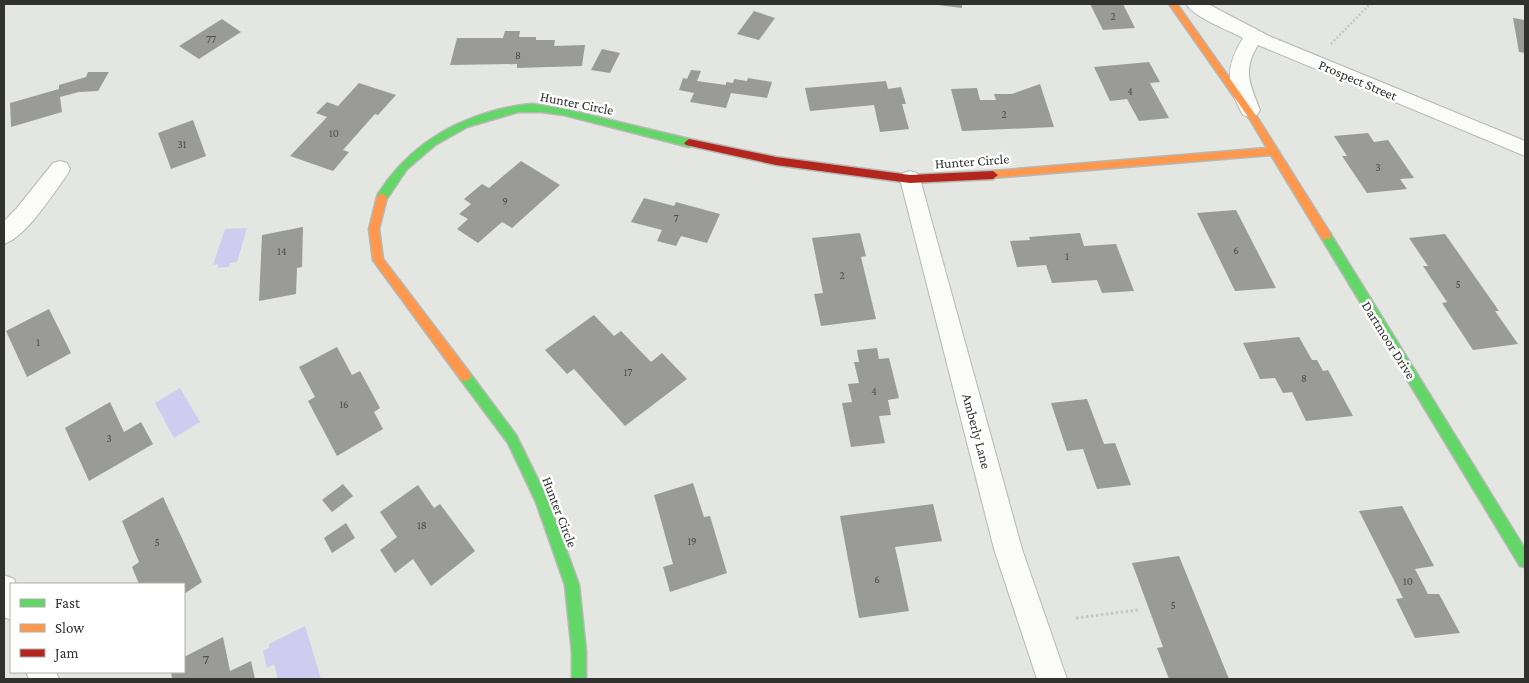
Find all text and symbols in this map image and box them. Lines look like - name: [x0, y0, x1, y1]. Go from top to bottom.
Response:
- house number: 2: [1110, 10, 1116, 22]
- house number: 77: [206, 33, 216, 45]
- house number: 8: [515, 49, 521, 61]
- street label: Prospect Street: [1316, 56, 1400, 104]
- house number: 4: [1127, 85, 1133, 97]
- street label: Hunter Circle: [539, 88, 615, 118]
- house number: 2: [1001, 108, 1007, 120]
- house number: 10: [329, 127, 339, 139]
- house number: 31: [178, 138, 187, 150]
- street label: Hunter Circle: [934, 150, 1010, 172]
- house number: 3: [1375, 161, 1381, 173]
- house number: 9: [502, 195, 508, 207]
- house number: 7: [673, 212, 679, 224]
- house number: 6: [1233, 244, 1239, 256]
- house number: 14: [277, 245, 287, 257]
- house number: 1: [1065, 250, 1069, 262]
- house number: 2: [839, 269, 845, 281]
- house number: 5: [1455, 278, 1461, 290]
- street label: Dartmoor Drive: [1359, 298, 1419, 382]
- house number: 1: [36, 336, 40, 348]
- house number: 17: [624, 366, 632, 378]
- house number: 8: [1301, 372, 1307, 384]
- house number: 4: [871, 385, 877, 397]
- street label: Amberly Lane: [959, 392, 995, 470]
- house number: 16: [339, 398, 349, 410]
- house number: 3: [106, 432, 112, 444]
- street label: Hunter Circle: [539, 474, 581, 550]
- house number: 18: [417, 519, 427, 531]
- house number: 19: [687, 535, 697, 547]
- house number: 5: [154, 536, 160, 548]
- house number: 6: [874, 573, 880, 585]
- house number: 10: [1403, 575, 1413, 587]
- legend: [10, 583, 185, 673]
- text: Fast: [55, 595, 81, 611]
- house number: 5: [1170, 599, 1176, 611]
- text: Slow: [55, 620, 85, 636]
- text: Jam: [53, 645, 78, 662]
- house number: 7: [203, 651, 210, 667]

